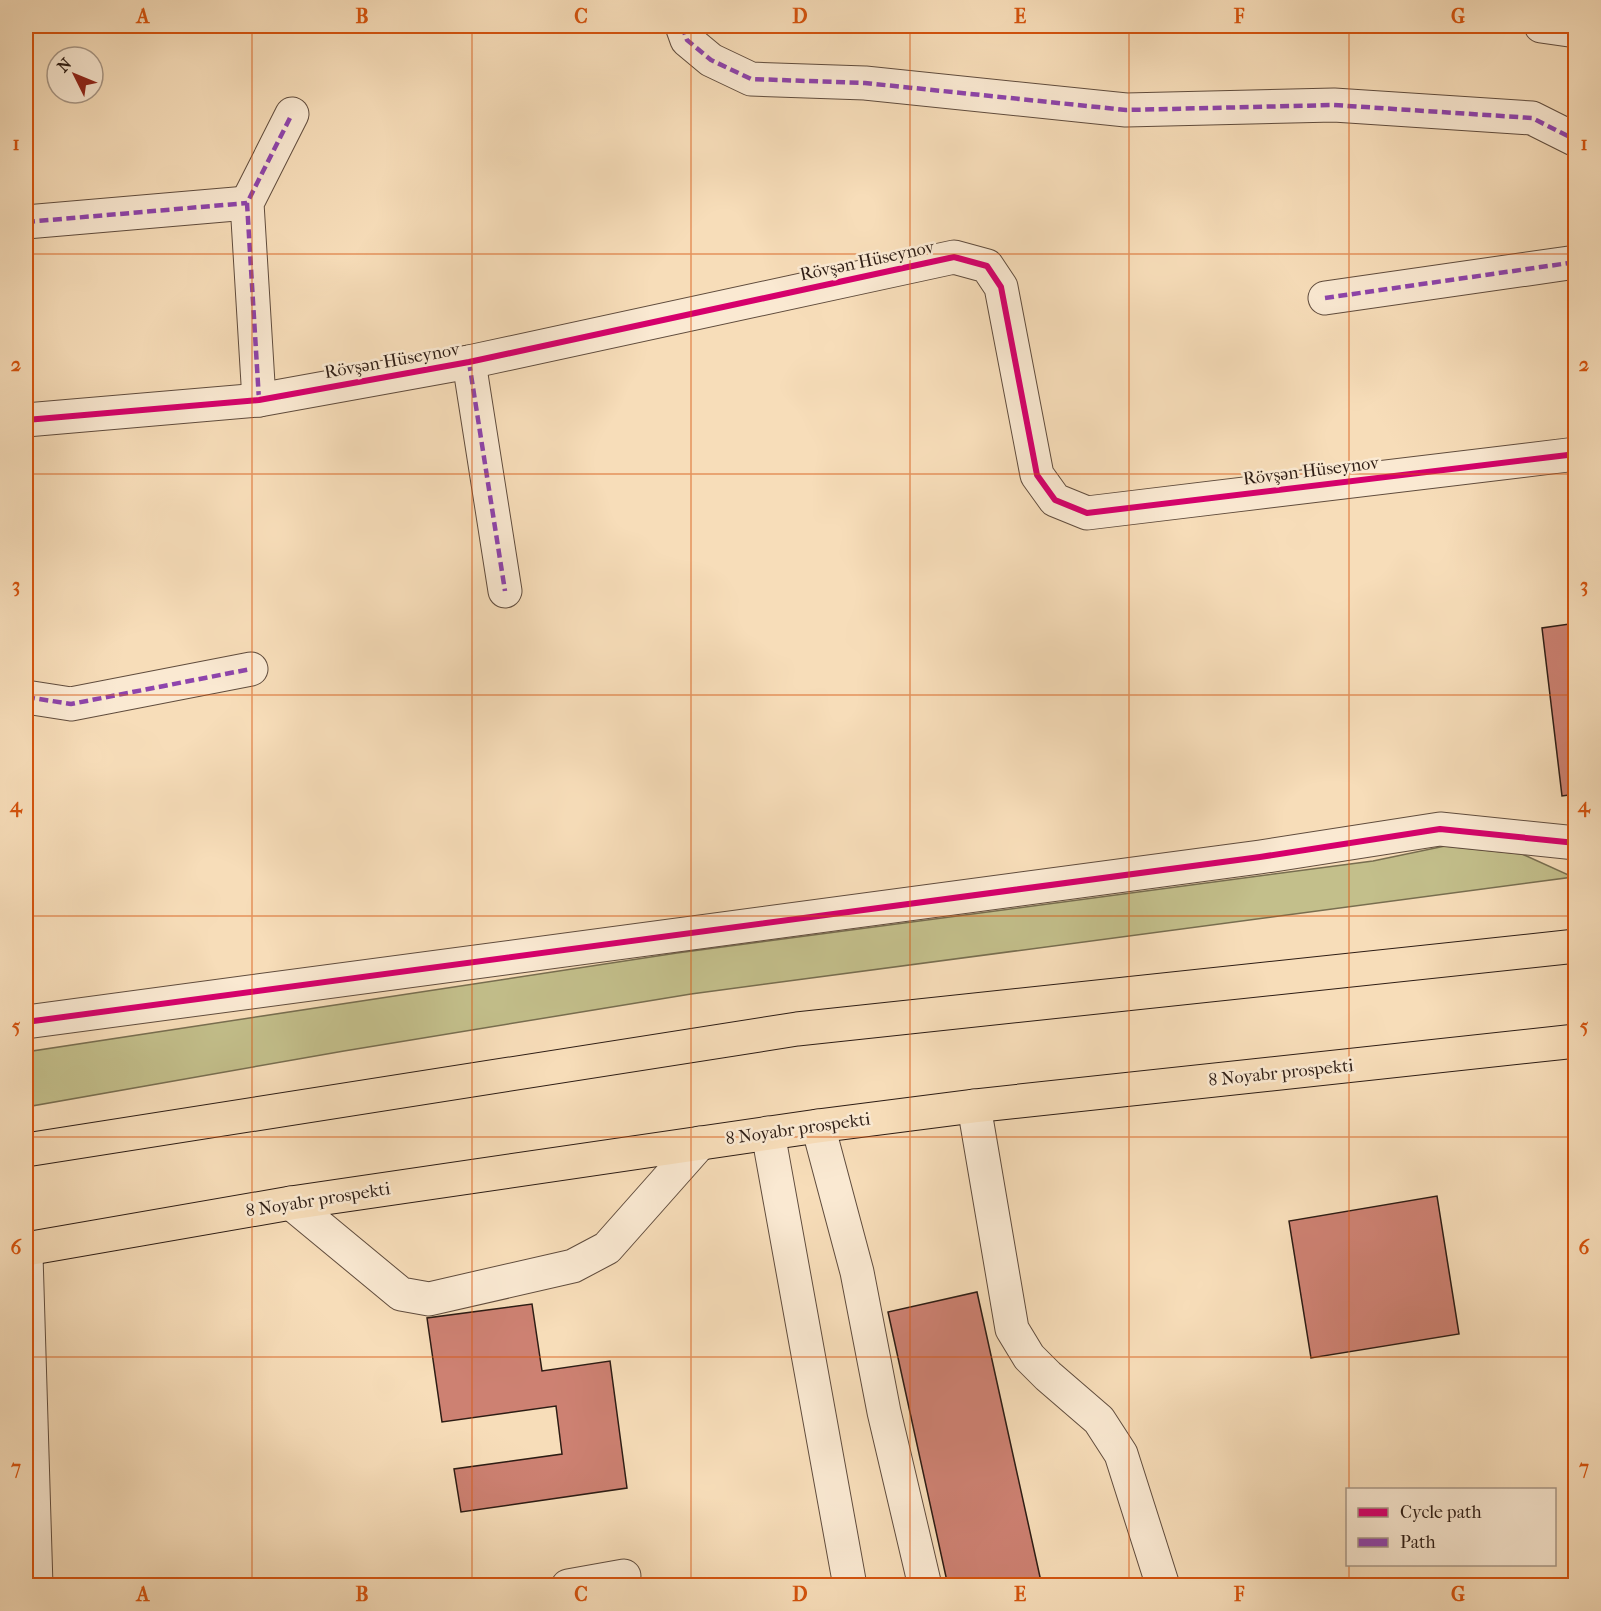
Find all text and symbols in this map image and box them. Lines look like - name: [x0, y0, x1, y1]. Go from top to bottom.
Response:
- text: A: [135, 5, 151, 28]
- text: B: [355, 5, 369, 28]
- text: C: [574, 5, 588, 28]
- text: D: [792, 5, 808, 28]
- text: E: [1014, 5, 1026, 28]
- text: F: [1233, 5, 1245, 28]
- text: G: [1451, 5, 1465, 28]
- north arrow: [45, 45, 105, 105]
- text: N: [53, 54, 76, 76]
- text: 1: [12, 132, 20, 155]
- text: 1: [1580, 132, 1588, 155]
- street label: Rövşən Hüseynov: [798, 236, 937, 285]
- street label: Rövşən Hüseynov: [323, 339, 462, 383]
- text: 2: [11, 353, 21, 376]
- text: 2: [1579, 353, 1589, 376]
- street label: Rövşən Hüseynov: [1242, 452, 1381, 490]
- text: 3: [12, 574, 20, 597]
- text: 3: [1580, 574, 1588, 597]
- text: 4: [9, 794, 23, 818]
- text: 4: [1577, 794, 1591, 818]
- text: 5: [12, 1015, 21, 1038]
- text: 5: [1580, 1015, 1589, 1038]
- street label: 8 Noyabr prospekti: [1207, 1055, 1355, 1091]
- street label: 8 Noyabr prospekti: [724, 1108, 872, 1150]
- street label: 8 Noyabr prospekti: [244, 1178, 392, 1222]
- text: 6: [11, 1236, 23, 1259]
- text: 6: [1579, 1236, 1591, 1259]
- text: 7: [10, 1456, 21, 1479]
- text: 7: [1578, 1456, 1589, 1479]
- legend: [1346, 1488, 1556, 1566]
- text: Cycle path: [1400, 1502, 1481, 1523]
- text: Path: [1400, 1532, 1436, 1553]
- text: A: [135, 1583, 151, 1606]
- text: B: [355, 1583, 369, 1606]
- text: C: [574, 1583, 588, 1606]
- text: D: [792, 1583, 808, 1606]
- text: E: [1014, 1583, 1026, 1606]
- text: F: [1233, 1583, 1245, 1606]
- text: G: [1451, 1583, 1465, 1606]

